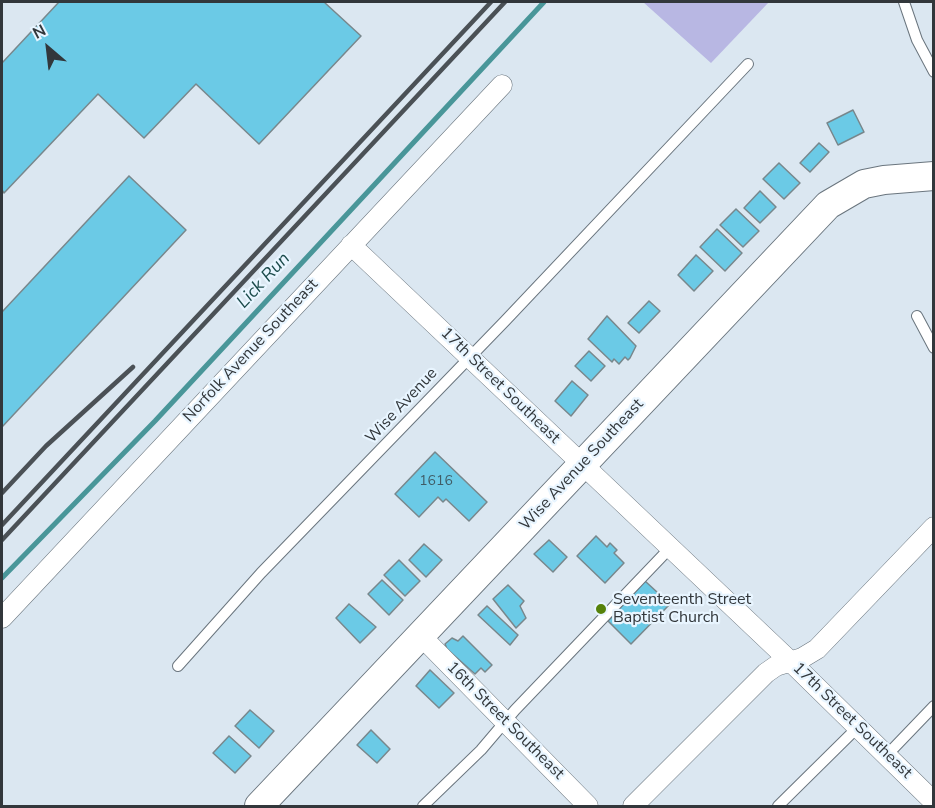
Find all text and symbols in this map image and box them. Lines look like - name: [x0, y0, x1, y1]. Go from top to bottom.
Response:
- north arrow: [18, 18, 78, 78]
- text: N: [29, 20, 50, 45]
- water label: Lick Run: [233, 249, 295, 313]
- street label: Norfolk Avenue Southeast: [180, 275, 322, 427]
- street label: 17th Street Southeast: [436, 324, 564, 448]
- street label: Wise Avenue: [362, 364, 442, 448]
- street label: Wise Avenue Southeast: [516, 395, 648, 535]
- house number: 1616: [419, 474, 453, 490]
- place label: Seventeenth Street Baptist Church: [613, 590, 751, 628]
- marker: Seventeenth Street Baptist Church: [594, 602, 608, 616]
- street label: 16th Street Southeast: [442, 658, 568, 784]
- street label: 17th Street Southeast: [788, 659, 916, 783]

